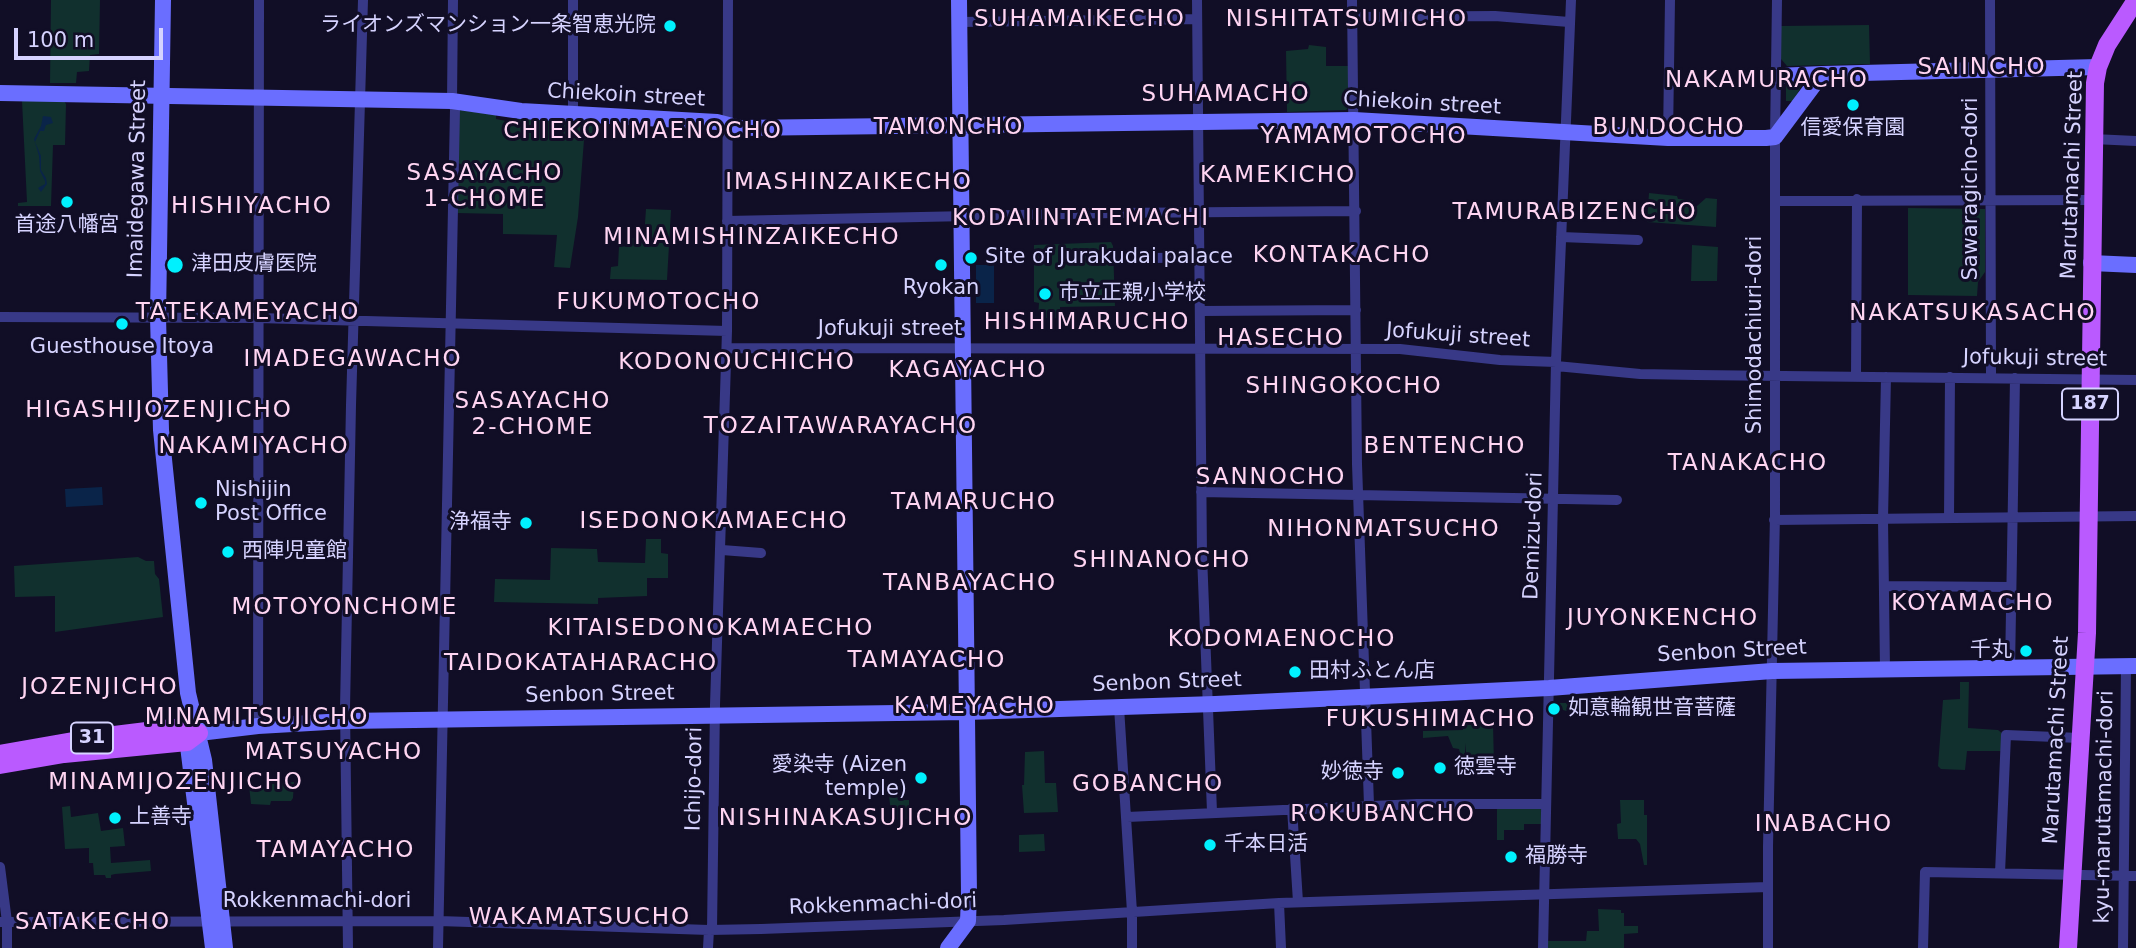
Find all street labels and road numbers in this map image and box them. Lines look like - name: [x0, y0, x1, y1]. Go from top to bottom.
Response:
- street label: Marutamachi Street: [2057, 70, 2089, 280]
- street label: Chiekoin street: [546, 79, 706, 113]
- street label: Imaidegawa Street: [124, 80, 152, 278]
- street label: Chiekoin street: [1342, 87, 1502, 121]
- street label: Sawaragicho-dori: [1959, 97, 1985, 281]
- street label: Shimodachiuri-dori: [1743, 236, 1769, 434]
- street label: Jofukuji street: [818, 317, 962, 343]
- street label: Jofukuji street: [1385, 318, 1531, 354]
- street label: Jofukuji street: [1963, 345, 2107, 373]
- road number: 187: [2062, 388, 2118, 420]
- street label: Demizu-dori: [1519, 472, 1549, 600]
- street label: Marutamachi Street: [2039, 635, 2075, 845]
- street label: Senbon Street: [1657, 636, 1807, 668]
- street label: Senbon Street: [1092, 668, 1242, 698]
- street label: Senbon Street: [525, 681, 675, 709]
- street label: kyu-marutamachi-dori: [2090, 690, 2120, 924]
- road number: 31: [71, 722, 113, 754]
- street label: Ichijo-dori: [681, 727, 709, 831]
- street label: Rokkenmachi-dori: [223, 889, 411, 915]
- street label: Rokkenmachi-dori: [788, 889, 978, 921]

